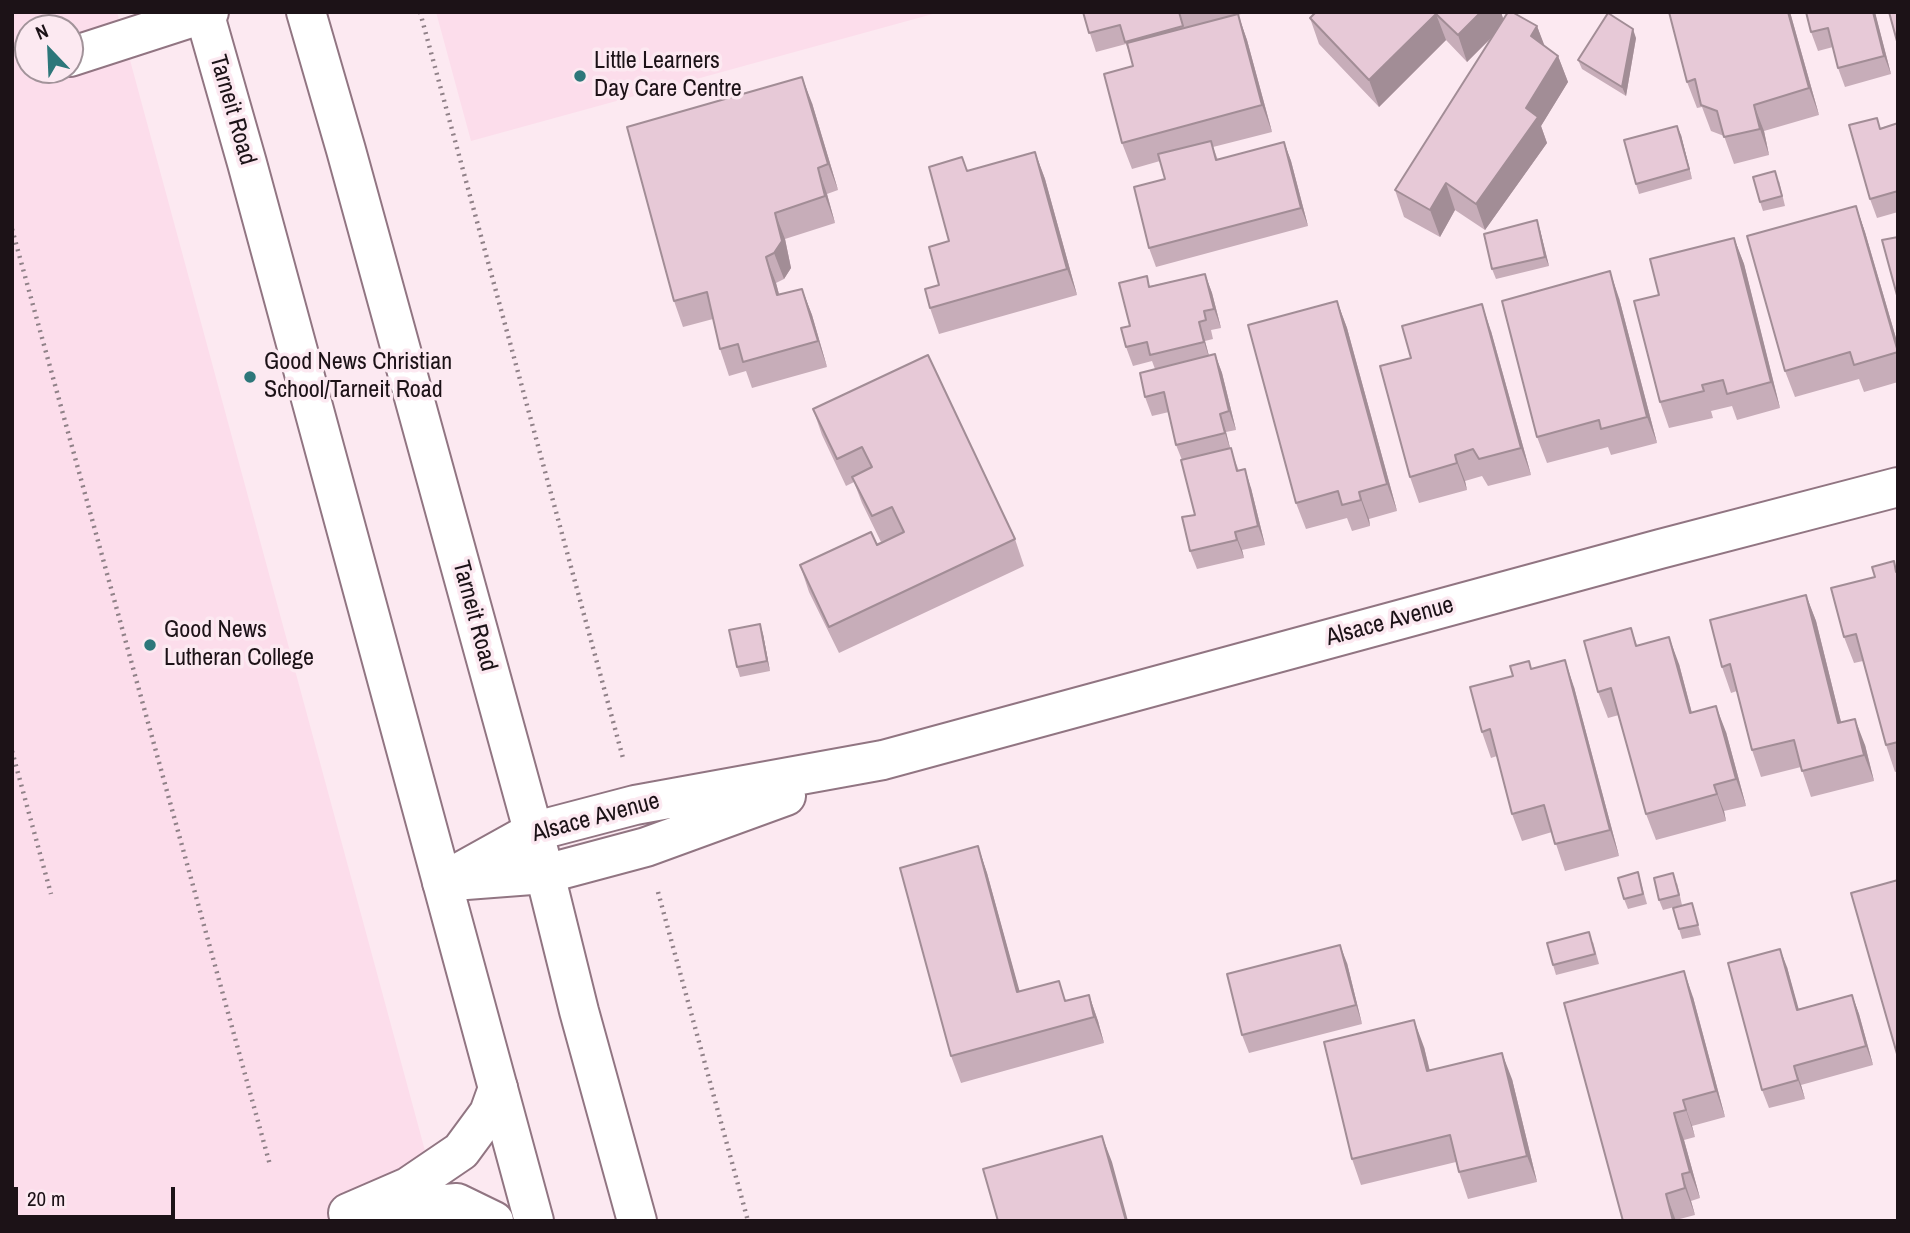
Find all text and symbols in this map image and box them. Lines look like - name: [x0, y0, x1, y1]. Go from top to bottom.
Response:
- north arrow: [14, 14, 84, 84]
- text: N: [31, 17, 52, 46]
- place label: Little Learners Day Care Centre: [594, 48, 742, 104]
- street label: Tarneit Road: [203, 52, 261, 168]
- marker: Little Learners Day Care Centre: [572, 68, 588, 84]
- place label: Good News Christian School/Tarneit Road: [264, 349, 452, 405]
- marker: Good News Christian School/Tarneit Road: [242, 369, 258, 385]
- street label: Tarneit Road: [445, 558, 503, 674]
- street label: Alsace Avenue: [1323, 591, 1457, 653]
- place label: Good News Lutheran College: [164, 617, 314, 673]
- marker: Good News Lutheran College: [142, 637, 158, 653]
- street label: Alsace Avenue: [529, 787, 663, 849]
- scale bar: [18, 1174, 178, 1218]
- text: 20 m: [27, 1184, 65, 1213]

